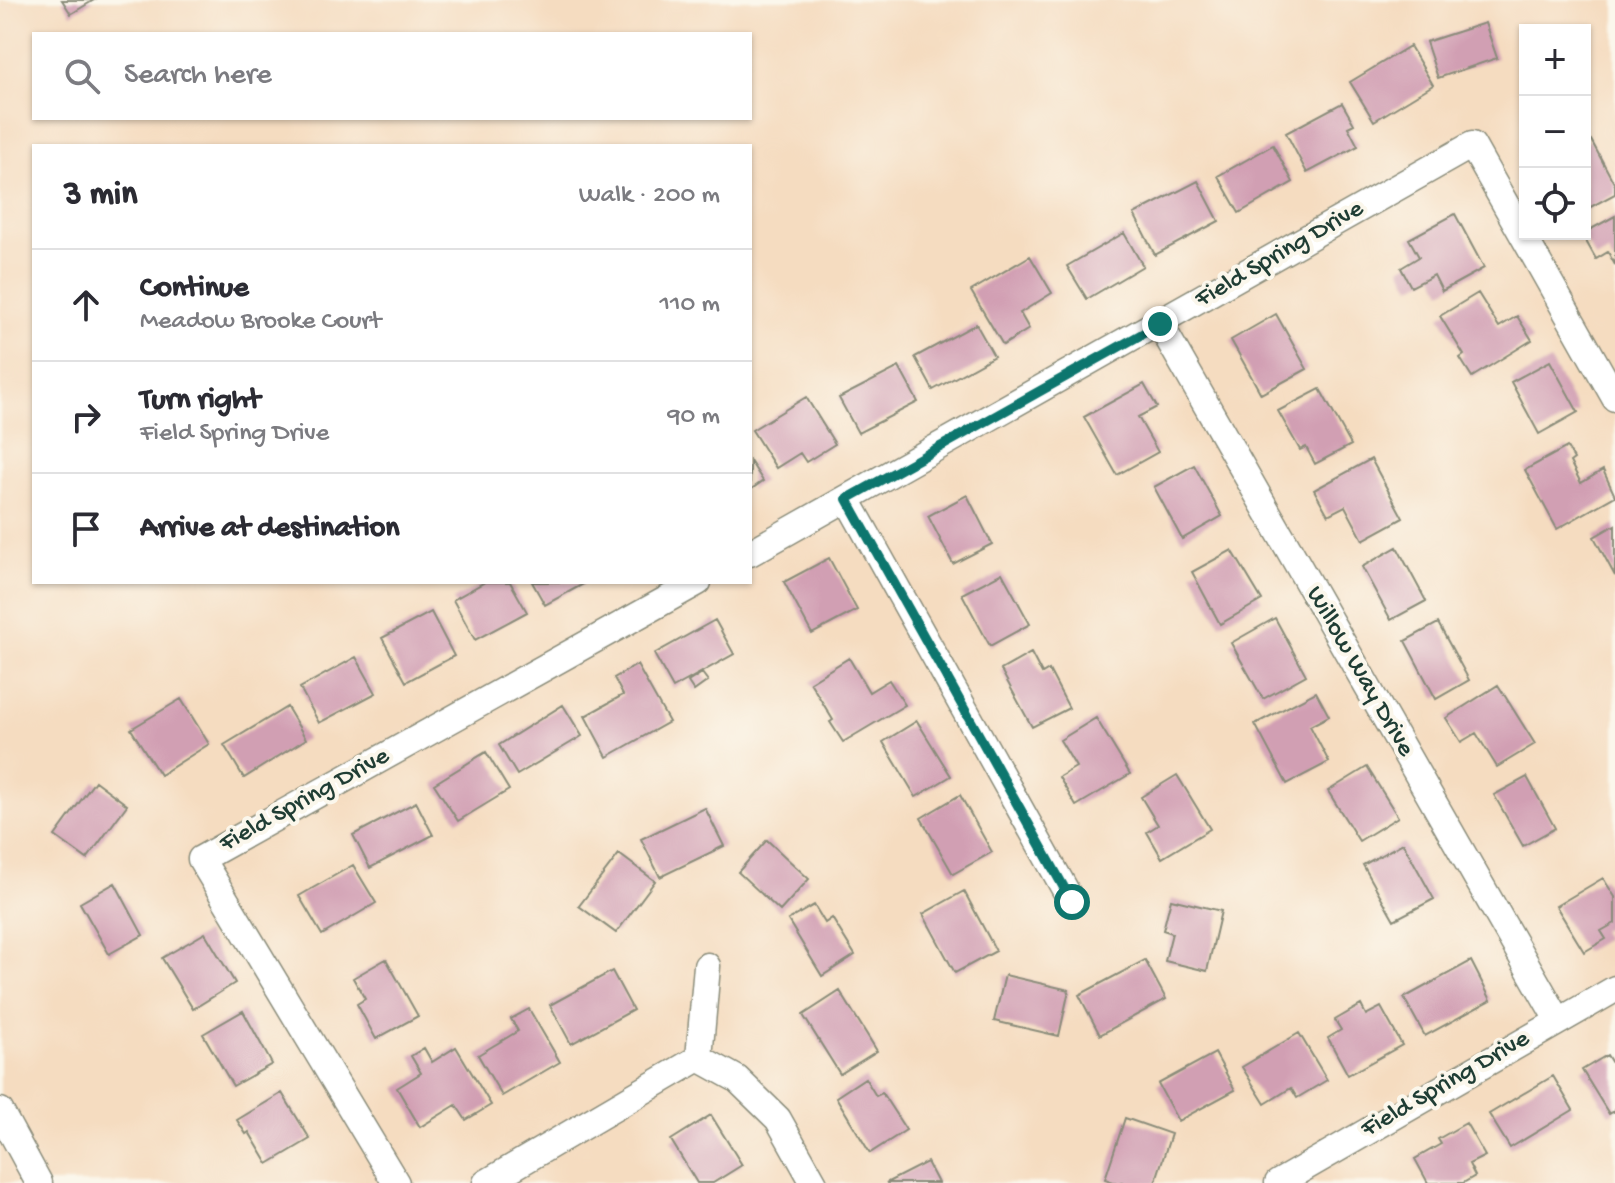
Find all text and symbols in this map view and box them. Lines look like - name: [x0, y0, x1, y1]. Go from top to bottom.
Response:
- map controls: [1519, 24, 1591, 240]
- button: +: [1519, 24, 1591, 96]
- search box: [32, 32, 752, 120]
- icon: search: [60, 54, 104, 98]
- text: Search here: [124, 59, 272, 94]
- button: −: [1519, 96, 1591, 168]
- button: locate: [1519, 168, 1591, 240]
- text: 3 min: [64, 176, 137, 216]
- text: Walk · 200 m: [579, 181, 720, 212]
- street label: Field Spring Drive: [1189, 194, 1370, 316]
- text: Continue: [140, 272, 249, 307]
- icon: ahead: [64, 283, 108, 327]
- text: 110 m: [660, 290, 720, 321]
- route end: [1142, 306, 1178, 342]
- text: Meadow Brooke Court: [140, 307, 381, 338]
- text: Turn right: [140, 384, 260, 419]
- icon: right: [64, 395, 108, 439]
- text: 90 m: [668, 402, 720, 433]
- text: Field Spring Drive: [140, 419, 329, 450]
- icon: arrive: [64, 507, 108, 551]
- text: Arrive at destination: [140, 512, 400, 547]
- street label: Willow Way Drive: [1298, 581, 1421, 763]
- street label: Field Spring Drive: [214, 741, 396, 861]
- route start: [1054, 884, 1090, 920]
- street label: Field Spring Drive: [1355, 1024, 1536, 1146]

